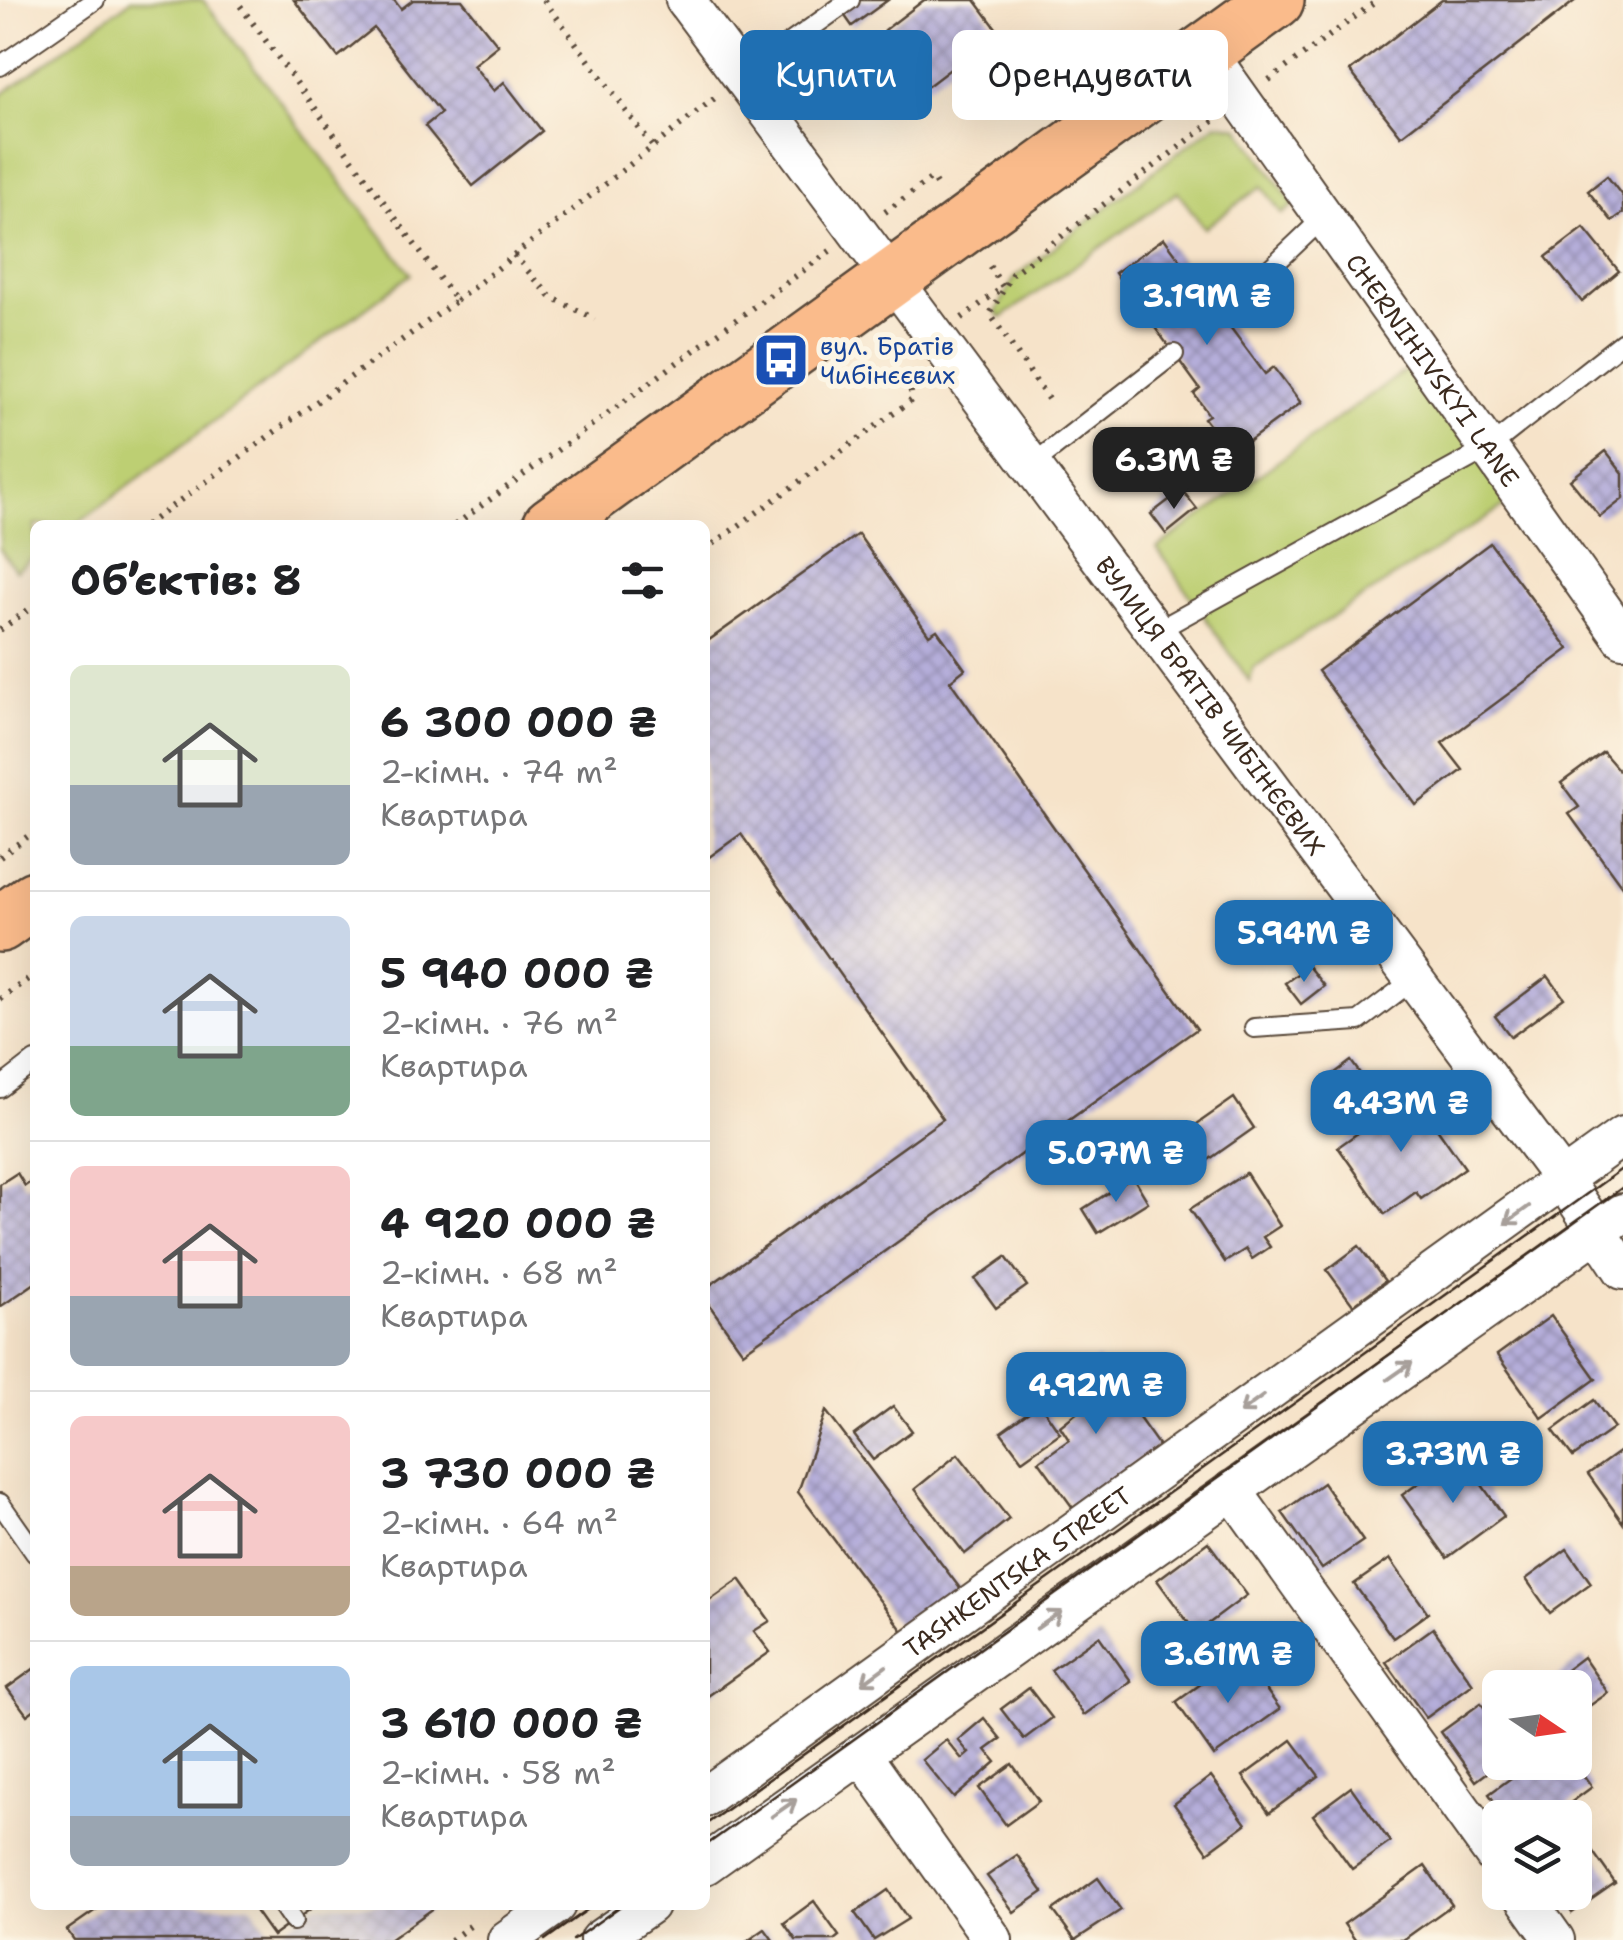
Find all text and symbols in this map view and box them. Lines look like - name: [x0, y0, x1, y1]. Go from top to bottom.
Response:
- chip: Купити: [740, 30, 932, 120]
- chip: Орендувати: [952, 30, 1228, 120]
- street label: CHERNIHIVSKYI LANE: [1338, 246, 1527, 494]
- pin: 3.19M ₴: [1115, 263, 1299, 348]
- text: 3.19M ₴: [1142, 274, 1272, 317]
- place label: вул. Братів Чибінєєвих: [820, 329, 955, 392]
- bus stop icon: вул. Братів Чибінєєвих: [751, 330, 811, 390]
- pin: 6.3M ₴: [1093, 427, 1255, 512]
- text: 6.3M ₴: [1115, 438, 1233, 481]
- street label: ВУЛИЦЯ БРАТІВ ЧИБІНЄЄВИХ: [1088, 549, 1333, 862]
- text: Об’єктів: 8: [70, 552, 302, 608]
- icon: filters: [615, 553, 670, 608]
- text: 6 300 000 ₴: [380, 694, 657, 750]
- icon: home: [150, 705, 270, 825]
- text: 2-кімн. · 74 m²: [380, 750, 618, 793]
- text: Квартира: [380, 793, 528, 836]
- pin: 5.94M ₴: [1212, 900, 1396, 985]
- text: 5.94M ₴: [1237, 911, 1371, 954]
- text: 5 940 000 ₴: [380, 945, 654, 1001]
- icon: home: [150, 956, 270, 1076]
- text: 2-кімн. · 76 m²: [380, 1001, 618, 1044]
- text: Квартира: [380, 1044, 528, 1087]
- pin: 4.43M ₴: [1309, 1070, 1493, 1155]
- text: 4.43M ₴: [1333, 1081, 1469, 1124]
- pin: 5.07M ₴: [1024, 1120, 1208, 1205]
- text: 5.07M ₴: [1048, 1131, 1184, 1174]
- text: 4 920 000 ₴: [380, 1195, 656, 1251]
- one-way arrow: [1503, 1204, 1531, 1225]
- icon: home: [150, 1206, 270, 1326]
- text: 2-кімн. · 68 m²: [380, 1251, 618, 1294]
- text: Квартира: [380, 1294, 528, 1337]
- pin: 4.92M ₴: [1004, 1352, 1188, 1437]
- one-way arrow: [1386, 1361, 1413, 1382]
- text: 4.92M ₴: [1028, 1363, 1164, 1406]
- one-way arrow: [1239, 1394, 1267, 1415]
- pin: 3.73M ₴: [1361, 1421, 1545, 1506]
- text: 3.73M ₴: [1385, 1432, 1521, 1475]
- text: 3 730 000 ₴: [380, 1445, 656, 1501]
- icon: home: [150, 1456, 270, 1576]
- street label: TASHKENTSKA STREET: [897, 1478, 1138, 1666]
- text: 2-кімн. · 64 m²: [380, 1501, 618, 1544]
- text: Квартира: [380, 1544, 528, 1587]
- one-way arrow: [1035, 1610, 1063, 1631]
- pin: 3.61M ₴: [1136, 1621, 1320, 1706]
- text: 3.61M ₴: [1163, 1632, 1293, 1675]
- one-way arrow: [861, 1664, 889, 1685]
- north arrow: [1482, 1670, 1592, 1780]
- map controls: [1482, 1670, 1592, 1910]
- text: 3 610 000 ₴: [380, 1695, 643, 1751]
- icon: home: [150, 1706, 270, 1826]
- text: 2-кімн. · 58 m²: [380, 1751, 616, 1794]
- text: Квартира: [380, 1794, 528, 1837]
- one-way arrow: [770, 1798, 798, 1819]
- button: layers: [1482, 1800, 1592, 1910]

